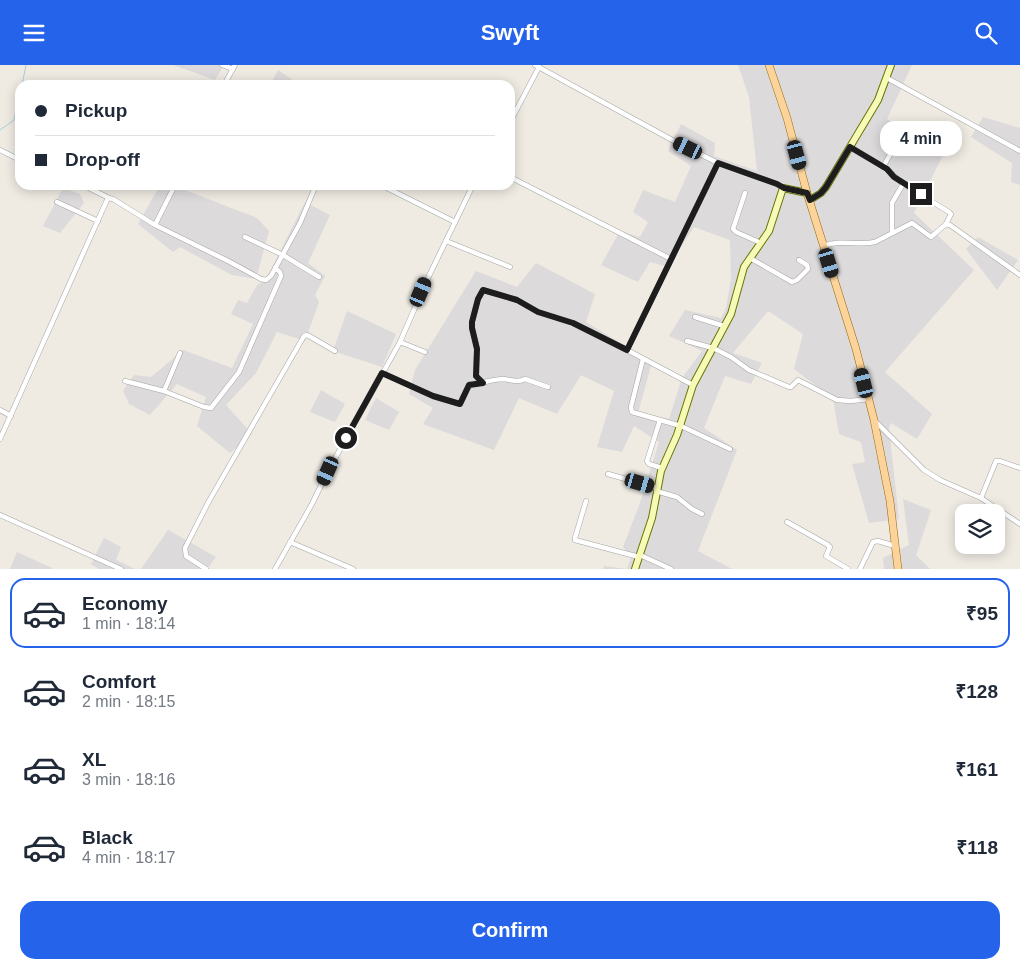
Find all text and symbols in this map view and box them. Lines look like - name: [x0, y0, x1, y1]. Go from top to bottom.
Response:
- icon: menu: [20, 19, 48, 47]
- icon: search: [972, 19, 1000, 47]
- text: Swyft: [481, 20, 539, 45]
- text: Pickup: [65, 100, 127, 121]
- callout: 4 min: [880, 121, 962, 157]
- text: 4 min: [900, 130, 942, 147]
- car: [671, 135, 704, 161]
- car: [785, 139, 808, 171]
- text: Drop-off: [65, 149, 140, 170]
- route end: [910, 183, 932, 205]
- car: [817, 246, 840, 280]
- car: [408, 275, 433, 309]
- car: [853, 367, 874, 399]
- route start: [335, 427, 357, 449]
- car: [315, 454, 340, 488]
- car: [623, 472, 656, 494]
- map controls: [955, 504, 1005, 554]
- button: layers: [955, 504, 1005, 554]
- icon: car: [22, 591, 67, 636]
- text: Economy: [82, 593, 168, 614]
- text: ₹95: [966, 603, 998, 624]
- text: 1 min · 18:14: [82, 615, 175, 632]
- icon: car: [22, 669, 67, 714]
- text: Comfort: [82, 671, 156, 692]
- text: ₹128: [955, 681, 998, 702]
- text: 2 min · 18:15: [82, 693, 175, 710]
- icon: car: [22, 747, 67, 792]
- text: XL: [82, 749, 106, 770]
- text: ₹161: [955, 759, 998, 780]
- text: 3 min · 18:16: [82, 771, 175, 788]
- icon: car: [22, 825, 67, 870]
- text: Black: [82, 827, 133, 848]
- text: ₹118: [956, 837, 998, 858]
- text: 4 min · 18:17: [82, 849, 175, 866]
- button: Confirm: [20, 901, 1000, 959]

